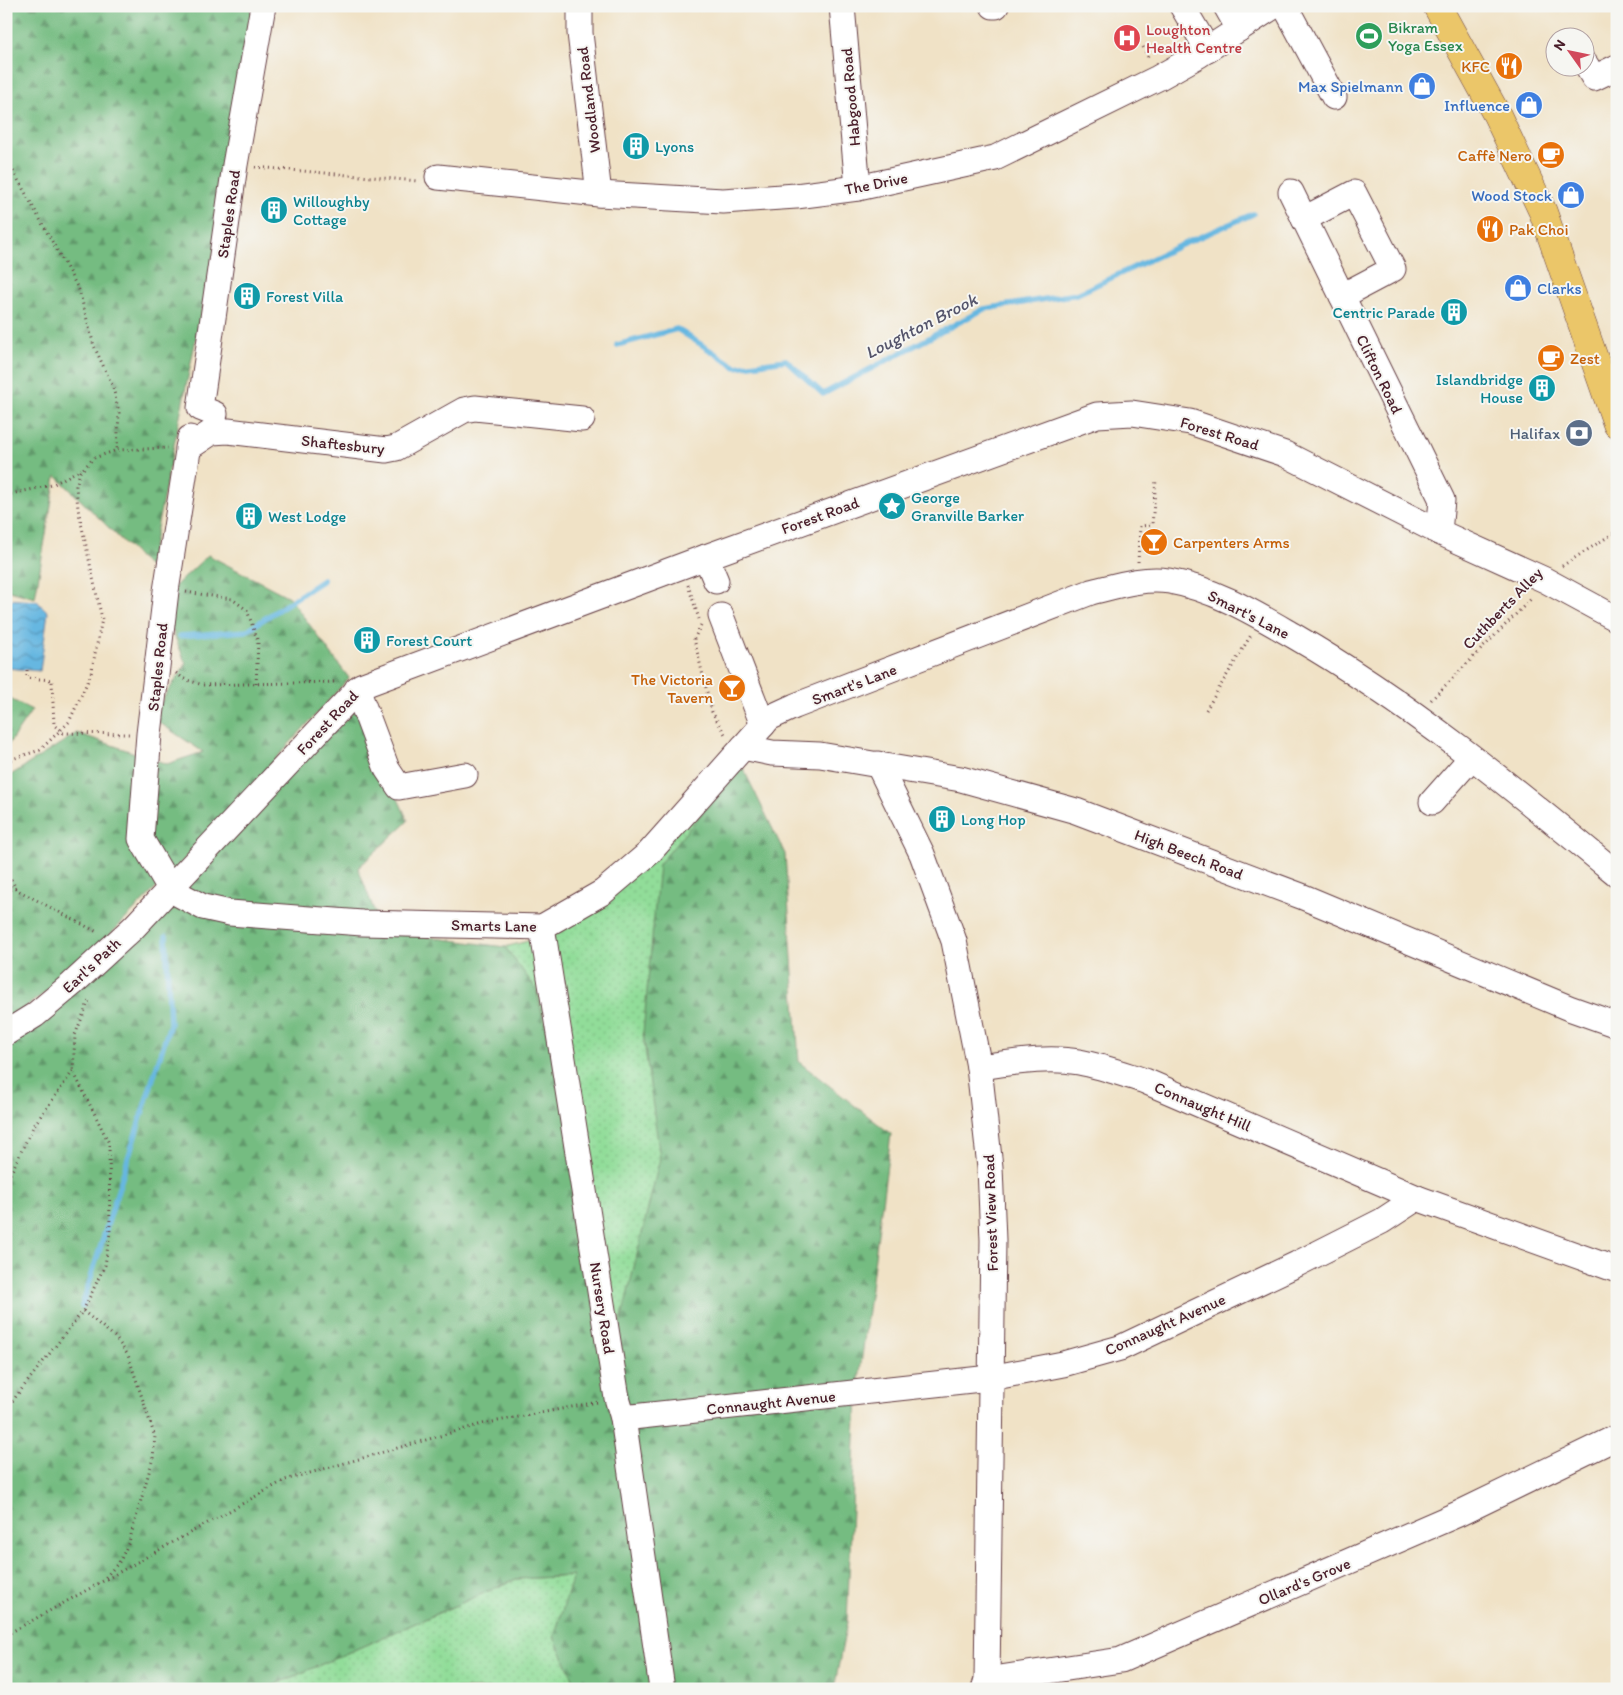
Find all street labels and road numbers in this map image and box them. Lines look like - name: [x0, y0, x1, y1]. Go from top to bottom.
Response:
- street label: Woodland Road: [573, 45, 604, 154]
- street label: Habgood Road: [837, 47, 864, 147]
- street label: Staples Road: [213, 168, 244, 259]
- street label: The Drive: [843, 168, 910, 199]
- street label: Clifton Road: [1352, 332, 1407, 417]
- street label: Forest Road: [1178, 412, 1262, 455]
- street label: Shaftesbury: [300, 431, 386, 458]
- street label: Forest Road: [779, 493, 862, 538]
- street label: Cuthberts Alley: [1458, 563, 1547, 653]
- street label: Smart's Lane: [1205, 586, 1293, 643]
- street label: Staples Road: [143, 621, 172, 712]
- street label: Smart's Lane: [809, 660, 899, 709]
- street label: Forest Road: [293, 686, 362, 759]
- street label: High Beech Road: [1132, 825, 1246, 884]
- street label: Smarts Lane: [451, 915, 537, 936]
- street label: Earl's Path: [58, 934, 124, 997]
- street label: Connaught Hill: [1151, 1078, 1255, 1136]
- street label: Forest View Road: [979, 1154, 1002, 1272]
- street label: Nursery Road: [586, 1261, 619, 1356]
- street label: Connaught Avenue: [1102, 1289, 1229, 1360]
- street label: Connaught Avenue: [705, 1386, 837, 1419]
- street label: Ollard's Grove: [1255, 1553, 1353, 1609]

